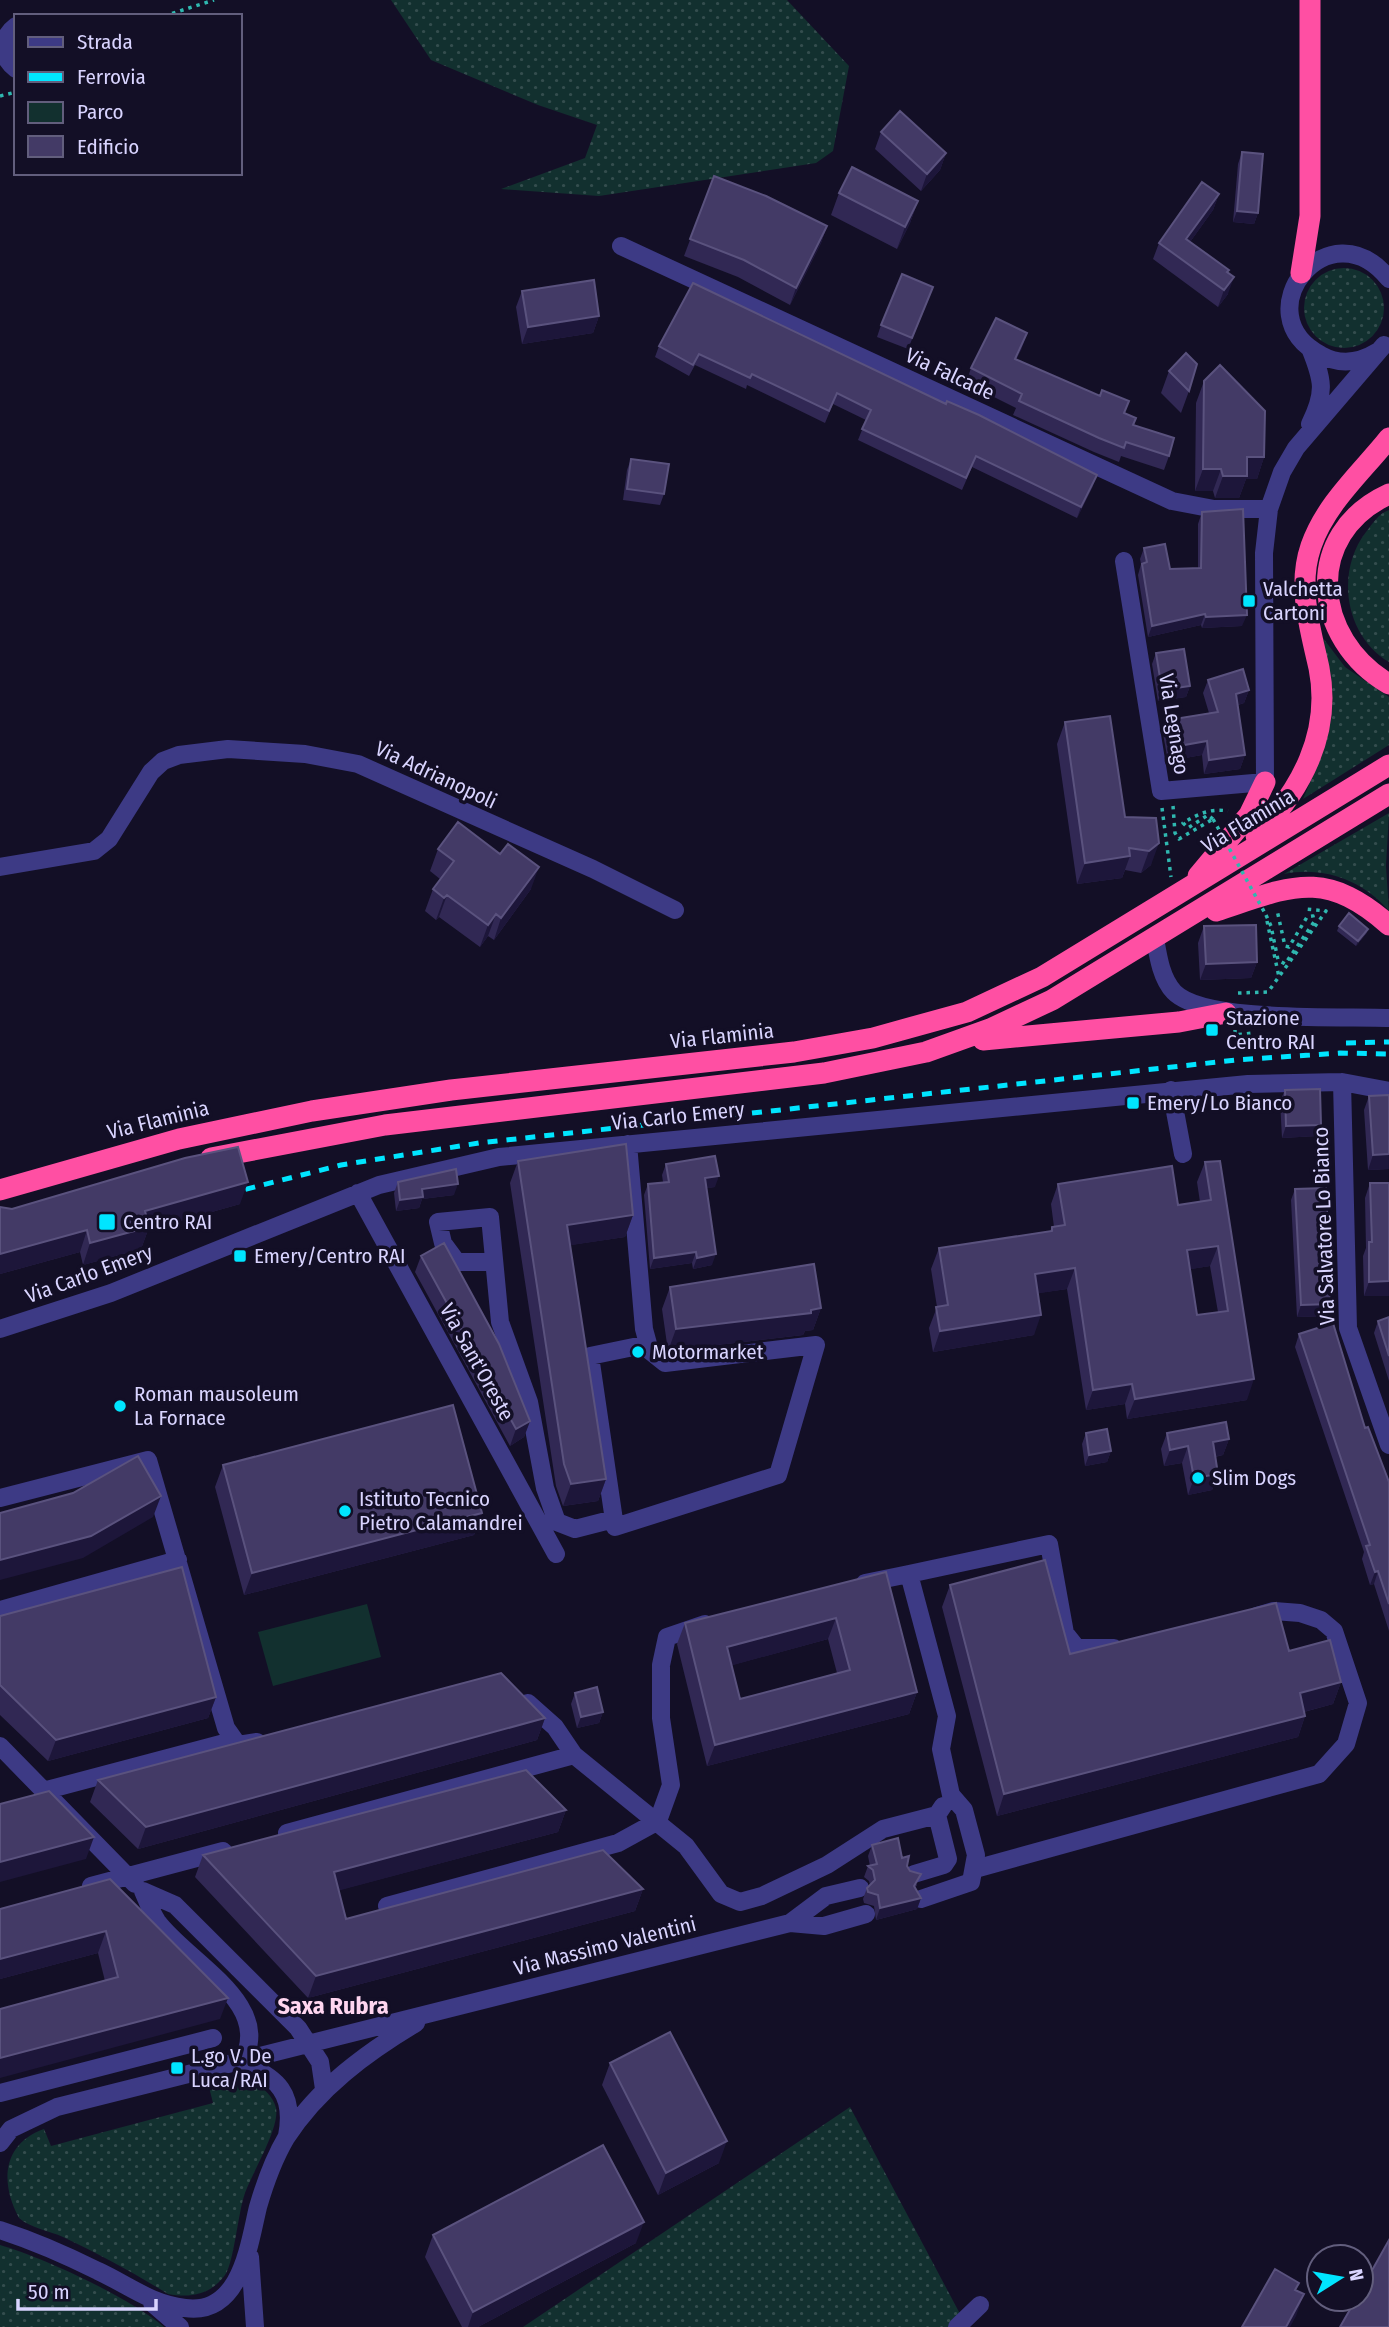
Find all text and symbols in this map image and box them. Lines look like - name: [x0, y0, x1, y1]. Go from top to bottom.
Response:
- legend: [14, 14, 242, 175]
- text: Strada: [77, 29, 133, 55]
- text: Ferrovia: [77, 64, 146, 90]
- text: Parco: [77, 99, 124, 125]
- text: Edificio: [77, 134, 139, 160]
- street label: Via Falcade: [901, 342, 999, 406]
- place label: Valchetta Cartoni: [1263, 576, 1343, 626]
- marker: Valchetta Cartoni: [1241, 593, 1257, 609]
- street label: Via Legnago: [1153, 672, 1195, 776]
- street label: Via Adrianopoli: [371, 735, 501, 815]
- street label: Via Flaminia: [1197, 783, 1299, 859]
- place label: Stazione Centro RAI: [1226, 1005, 1315, 1055]
- street label: Via Flaminia: [669, 1018, 775, 1054]
- marker: Stazione Centro RAI: [1204, 1022, 1220, 1038]
- place label: Emery/Lo Bianco: [1147, 1090, 1292, 1116]
- street label: Via Flaminia: [104, 1095, 212, 1145]
- marker: Emery/Lo Bianco: [1125, 1095, 1141, 1111]
- street label: Via Carlo Emery: [610, 1096, 746, 1136]
- street label: Via Salvatore Lo Bianco: [1308, 1126, 1340, 1326]
- place label: Centro RAI: [123, 1209, 212, 1235]
- marker: Centro RAI: [97, 1212, 117, 1232]
- street label: Via Carlo Emery: [22, 1239, 157, 1309]
- place label: Emery/Centro RAI: [254, 1243, 406, 1269]
- marker: Emery/Centro RAI: [232, 1248, 248, 1264]
- street label: Via Sant'Oreste: [434, 1299, 520, 1425]
- place label: Motormarket: [652, 1339, 764, 1365]
- marker: Motormarket: [630, 1344, 646, 1360]
- place label: Roman mausoleum La Fornace: [134, 1381, 299, 1431]
- marker: Roman mausoleum La Fornace: [112, 1398, 128, 1414]
- place label: Slim Dogs: [1212, 1465, 1296, 1491]
- marker: Slim Dogs: [1190, 1470, 1206, 1486]
- place label: Istituto Tecnico Pietro Calamandrei: [359, 1486, 523, 1536]
- marker: Istituto Tecnico Pietro Calamandrei: [337, 1503, 353, 1519]
- street label: Via Massimo Valentini: [511, 1911, 699, 1981]
- district label: Saxa Rubra: [277, 1992, 389, 2020]
- place label: L.go V. De Luca/RAI: [191, 2043, 272, 2093]
- marker: L.go V. De Luca/RAI: [169, 2060, 185, 2076]
- north arrow: [1305, 2243, 1375, 2313]
- text: N: [1344, 2267, 1369, 2283]
- scale bar: [18, 2268, 156, 2312]
- text: 50 m: [28, 2279, 70, 2305]

